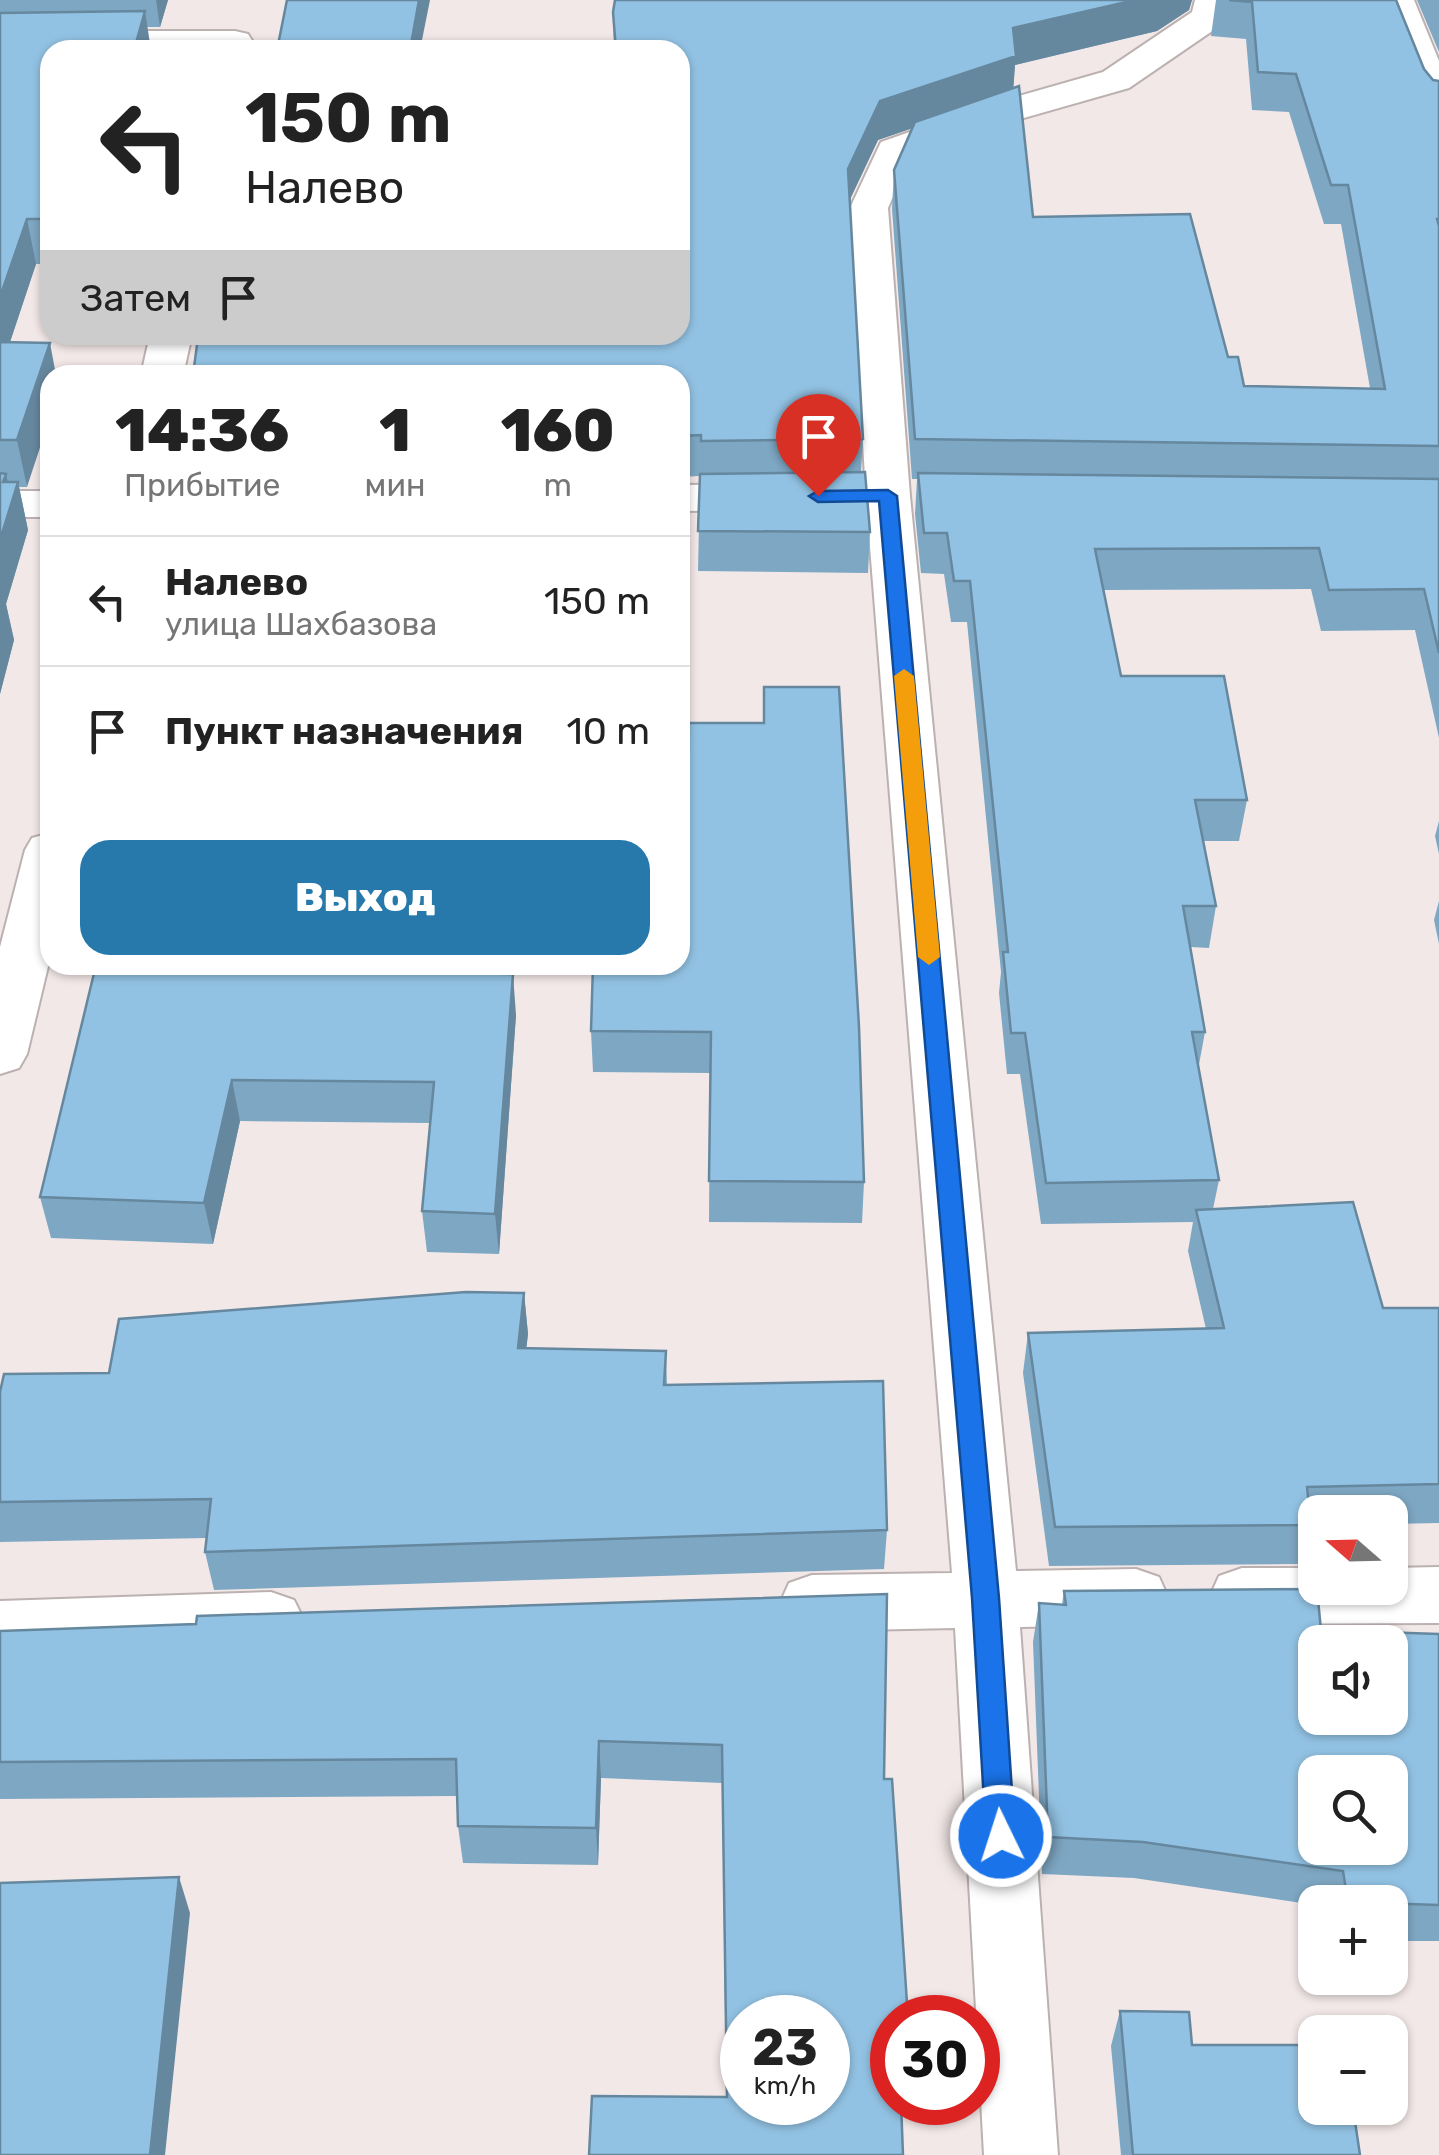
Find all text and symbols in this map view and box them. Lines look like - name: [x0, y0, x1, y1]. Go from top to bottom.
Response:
- text: 150 m: [245, 77, 452, 160]
- icon: left: [80, 80, 210, 210]
- text: Налево: [245, 161, 404, 214]
- icon: arrive: [211, 270, 266, 325]
- text: Затем: [80, 275, 191, 321]
- pin: [776, 394, 861, 497]
- text: 14:36: [115, 395, 289, 466]
- text: 1: [379, 395, 411, 466]
- text: 160: [501, 395, 615, 466]
- icon: arrive: [791, 409, 846, 464]
- text: Прибытие: [124, 466, 281, 504]
- text: мин: [365, 466, 425, 504]
- text: m: [543, 466, 572, 504]
- text: Налево: [165, 559, 308, 605]
- icon: left: [80, 574, 135, 629]
- text: 150 m: [544, 578, 650, 624]
- text: улица Шахбазова: [165, 605, 437, 643]
- icon: arrive: [80, 704, 135, 759]
- text: Пункт назначения: [165, 708, 524, 754]
- text: 10 m: [567, 708, 650, 754]
- button: Выход: [80, 840, 650, 955]
- north arrow: [1298, 1495, 1408, 1605]
- map controls: [1298, 1495, 1408, 2125]
- button: sound: [1298, 1625, 1408, 1735]
- button: search: [1298, 1755, 1408, 1865]
- position arrow: [949, 1784, 1053, 1888]
- button: +: [1298, 1885, 1408, 1995]
- speed limit sign: 30: [870, 1995, 1000, 2125]
- button: −: [1298, 2015, 1408, 2125]
- text: 23: [752, 2018, 818, 2078]
- text: km/h: [754, 2071, 816, 2100]

